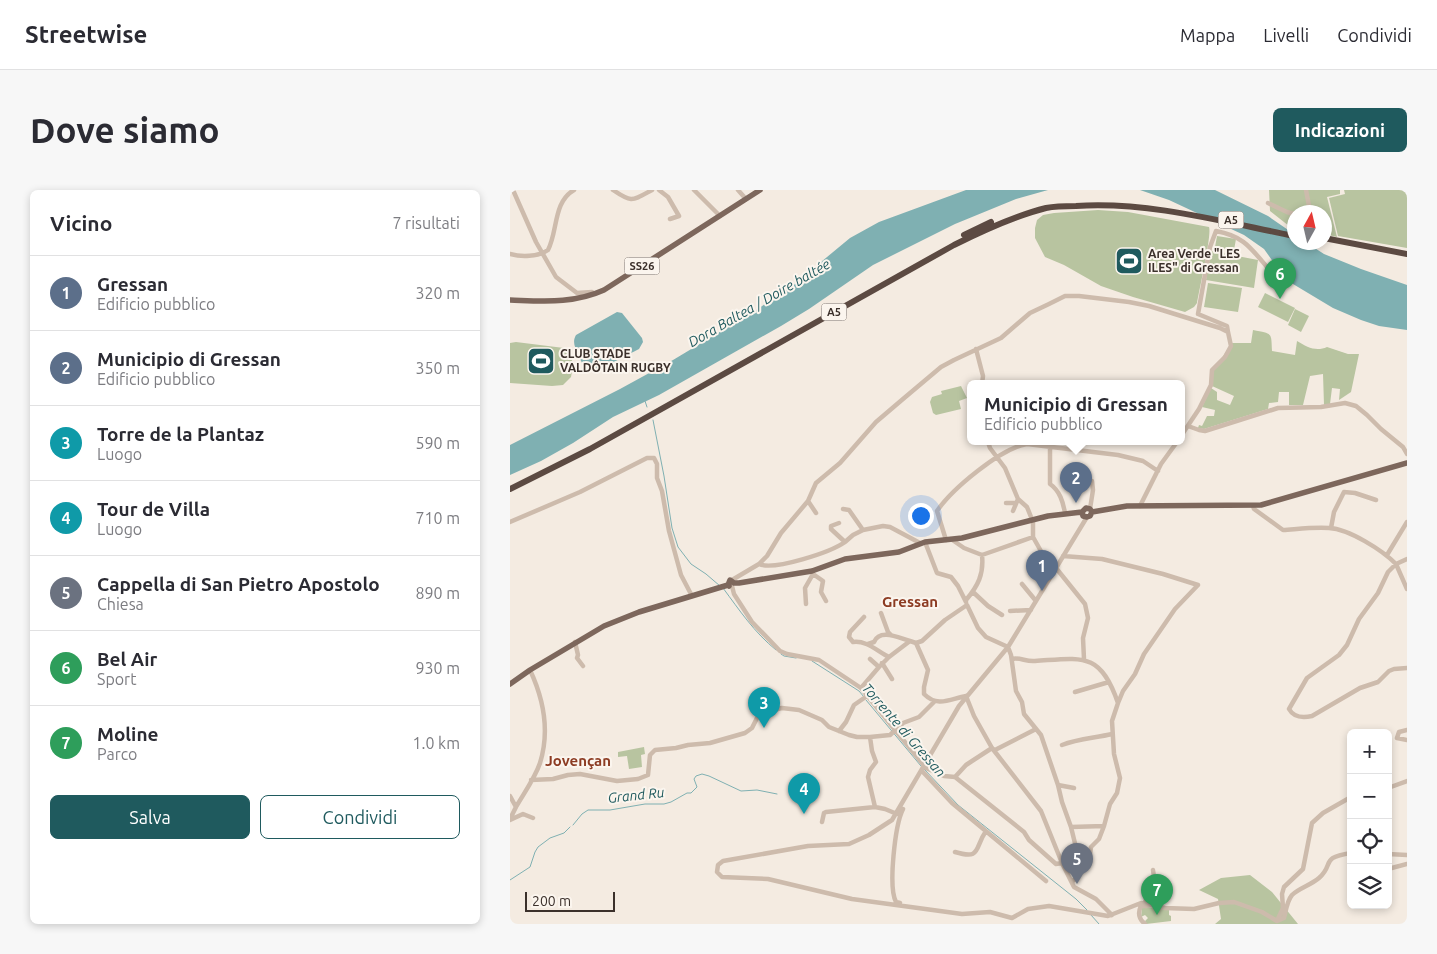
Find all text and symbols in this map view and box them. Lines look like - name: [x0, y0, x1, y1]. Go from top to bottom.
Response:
- text: Streetwise: [25, 21, 147, 48]
- text: Mappa: [1180, 25, 1235, 45]
- text: Livelli: [1263, 25, 1309, 45]
- text: Condividi: [1337, 25, 1412, 45]
- button: Indicazioni: [1273, 108, 1407, 152]
- text: Dove siamo: [30, 110, 220, 150]
- north arrow: [1287, 205, 1332, 250]
- text: Vicino: [50, 211, 112, 235]
- road number: A5: [1218, 212, 1244, 228]
- text: 7 risultati: [392, 214, 460, 232]
- sports icon: Area Verde "LES ILES" di Gressan: [1114, 246, 1144, 276]
- place label: Area Verde "LES ILES" di Gressan: [1148, 247, 1240, 274]
- water label: Dora Baltea / Doire baltée: [685, 256, 833, 350]
- road number: SS26: [624, 258, 660, 274]
- pin: 6: [1264, 258, 1296, 299]
- text: Gressan: [97, 273, 168, 295]
- text: 1: [61, 284, 71, 302]
- text: 320 m: [415, 284, 460, 302]
- text: Edificio pubblico: [97, 295, 215, 313]
- road number: A5: [822, 304, 846, 320]
- sports icon: CLUB STADE VALDÔTAIN RUGBY: [526, 346, 556, 376]
- place label: CLUB STADE VALDÔTAIN RUGBY: [560, 347, 671, 374]
- text: Municipio di Gressan: [97, 348, 281, 370]
- text: 2: [61, 359, 71, 377]
- text: 350 m: [415, 359, 460, 377]
- text: Edificio pubblico: [97, 370, 215, 388]
- popup: [967, 380, 1185, 445]
- text: Municipio di Gressan: [984, 393, 1168, 415]
- text: Edificio pubblico: [984, 415, 1103, 433]
- text: Torre de la Plantaz: [97, 423, 264, 445]
- text: 3: [61, 434, 71, 452]
- text: 590 m: [415, 434, 460, 452]
- text: Luogo: [97, 445, 142, 463]
- pin: 2: [1060, 462, 1092, 503]
- text: Tour de Villa: [97, 498, 210, 520]
- your location: [908, 503, 934, 529]
- text: 4: [61, 509, 71, 527]
- text: 710 m: [415, 509, 460, 527]
- text: Luogo: [97, 520, 142, 538]
- pin: 1: [1026, 550, 1058, 591]
- text: Cappella di San Pietro Apostolo: [97, 573, 380, 595]
- text: 5: [61, 584, 71, 602]
- text: 890 m: [415, 584, 460, 602]
- district label: Gressan: [882, 593, 938, 610]
- text: Chiesa: [97, 595, 144, 613]
- text: Bel Air: [97, 648, 157, 670]
- text: 6: [61, 659, 71, 677]
- text: 930 m: [415, 659, 460, 677]
- text: Sport: [97, 670, 136, 688]
- water label: Torrente di Gressan: [859, 680, 949, 780]
- pin: 3: [748, 687, 780, 728]
- text: Moline: [97, 723, 158, 745]
- map controls: [1347, 729, 1392, 909]
- button: +: [1347, 729, 1392, 774]
- text: 7: [61, 734, 71, 752]
- text: 1.0 km: [412, 734, 460, 752]
- text: Parco: [97, 745, 137, 763]
- district label: Jovençan: [545, 752, 611, 770]
- pin: 4: [788, 773, 820, 814]
- button: −: [1347, 774, 1392, 819]
- water label: Grand Ru: [607, 784, 666, 806]
- button: Salva: [50, 795, 250, 839]
- button: Condividi: [260, 795, 460, 839]
- button: locate: [1347, 819, 1392, 864]
- pin: 5: [1061, 843, 1093, 884]
- button: layers: [1347, 864, 1392, 909]
- pin: 7: [1141, 874, 1173, 915]
- scale bar: [525, 889, 615, 912]
- text: 200 m: [532, 893, 571, 909]

